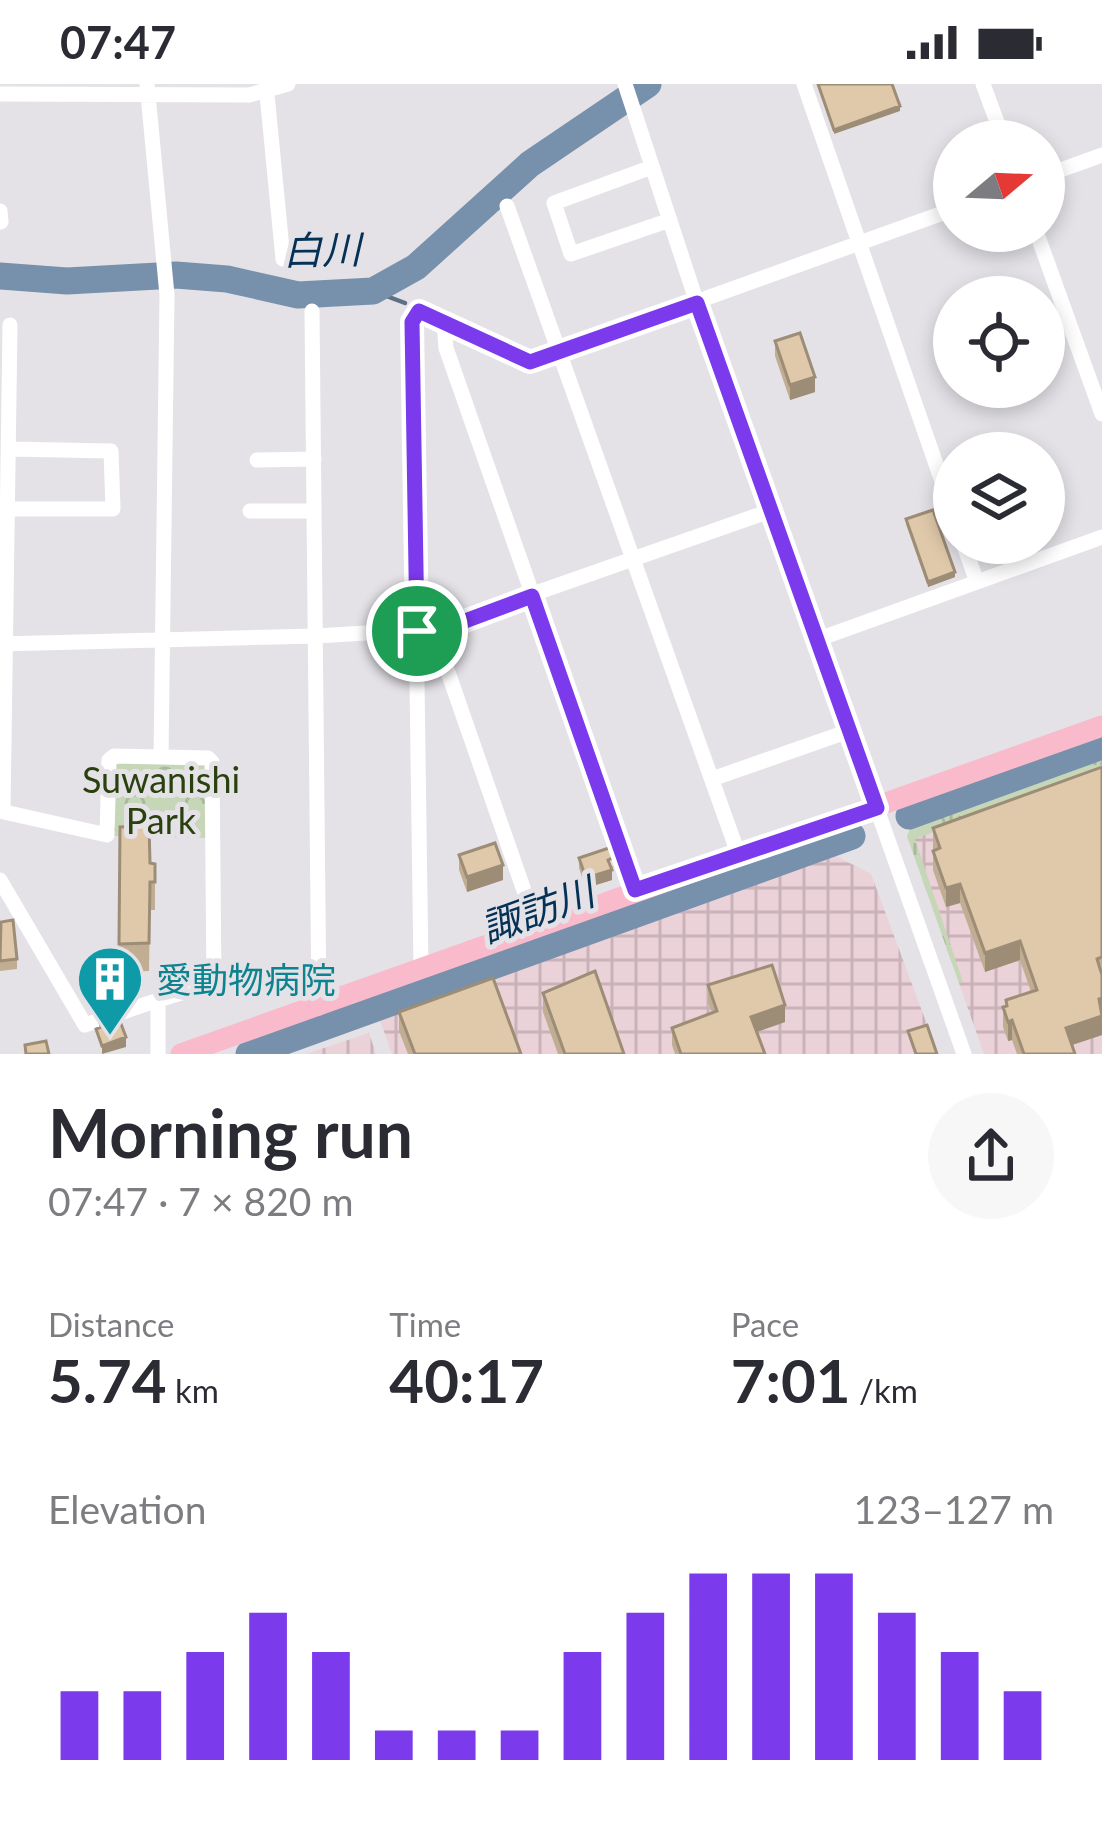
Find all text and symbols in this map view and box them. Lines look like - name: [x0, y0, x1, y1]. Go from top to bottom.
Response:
- text: 07:47: [60, 15, 176, 69]
- north arrow: [933, 120, 1065, 252]
- map controls: [933, 120, 1065, 564]
- water label: 白川: [283, 225, 365, 273]
- button: locate: [933, 276, 1065, 408]
- button: layers: [933, 432, 1065, 564]
- pin: [366, 580, 468, 682]
- icon: arrive: [384, 598, 450, 664]
- park label: Suwanishi Park: [82, 757, 240, 842]
- water label: 諏訪川: [474, 866, 604, 951]
- building icon: 愛動物病院: [75, 944, 145, 1038]
- place label: 愛動物病院: [156, 957, 336, 1001]
- text: Morning run: [48, 1093, 413, 1172]
- button: share: [928, 1093, 1054, 1219]
- text: 07:47 · 7 × 820 m: [48, 1178, 353, 1224]
- text: Distance: [48, 1304, 175, 1344]
- text: Time: [389, 1304, 461, 1344]
- text: Pace: [731, 1304, 799, 1344]
- text: 5.74: [48, 1344, 167, 1416]
- text: 40:17: [389, 1344, 544, 1416]
- text: 7:01: [731, 1344, 851, 1416]
- text: km: [167, 1370, 219, 1410]
- text: /km: [851, 1370, 918, 1410]
- text: Elevation: [48, 1486, 206, 1532]
- text: 123–127 m: [854, 1486, 1054, 1532]

